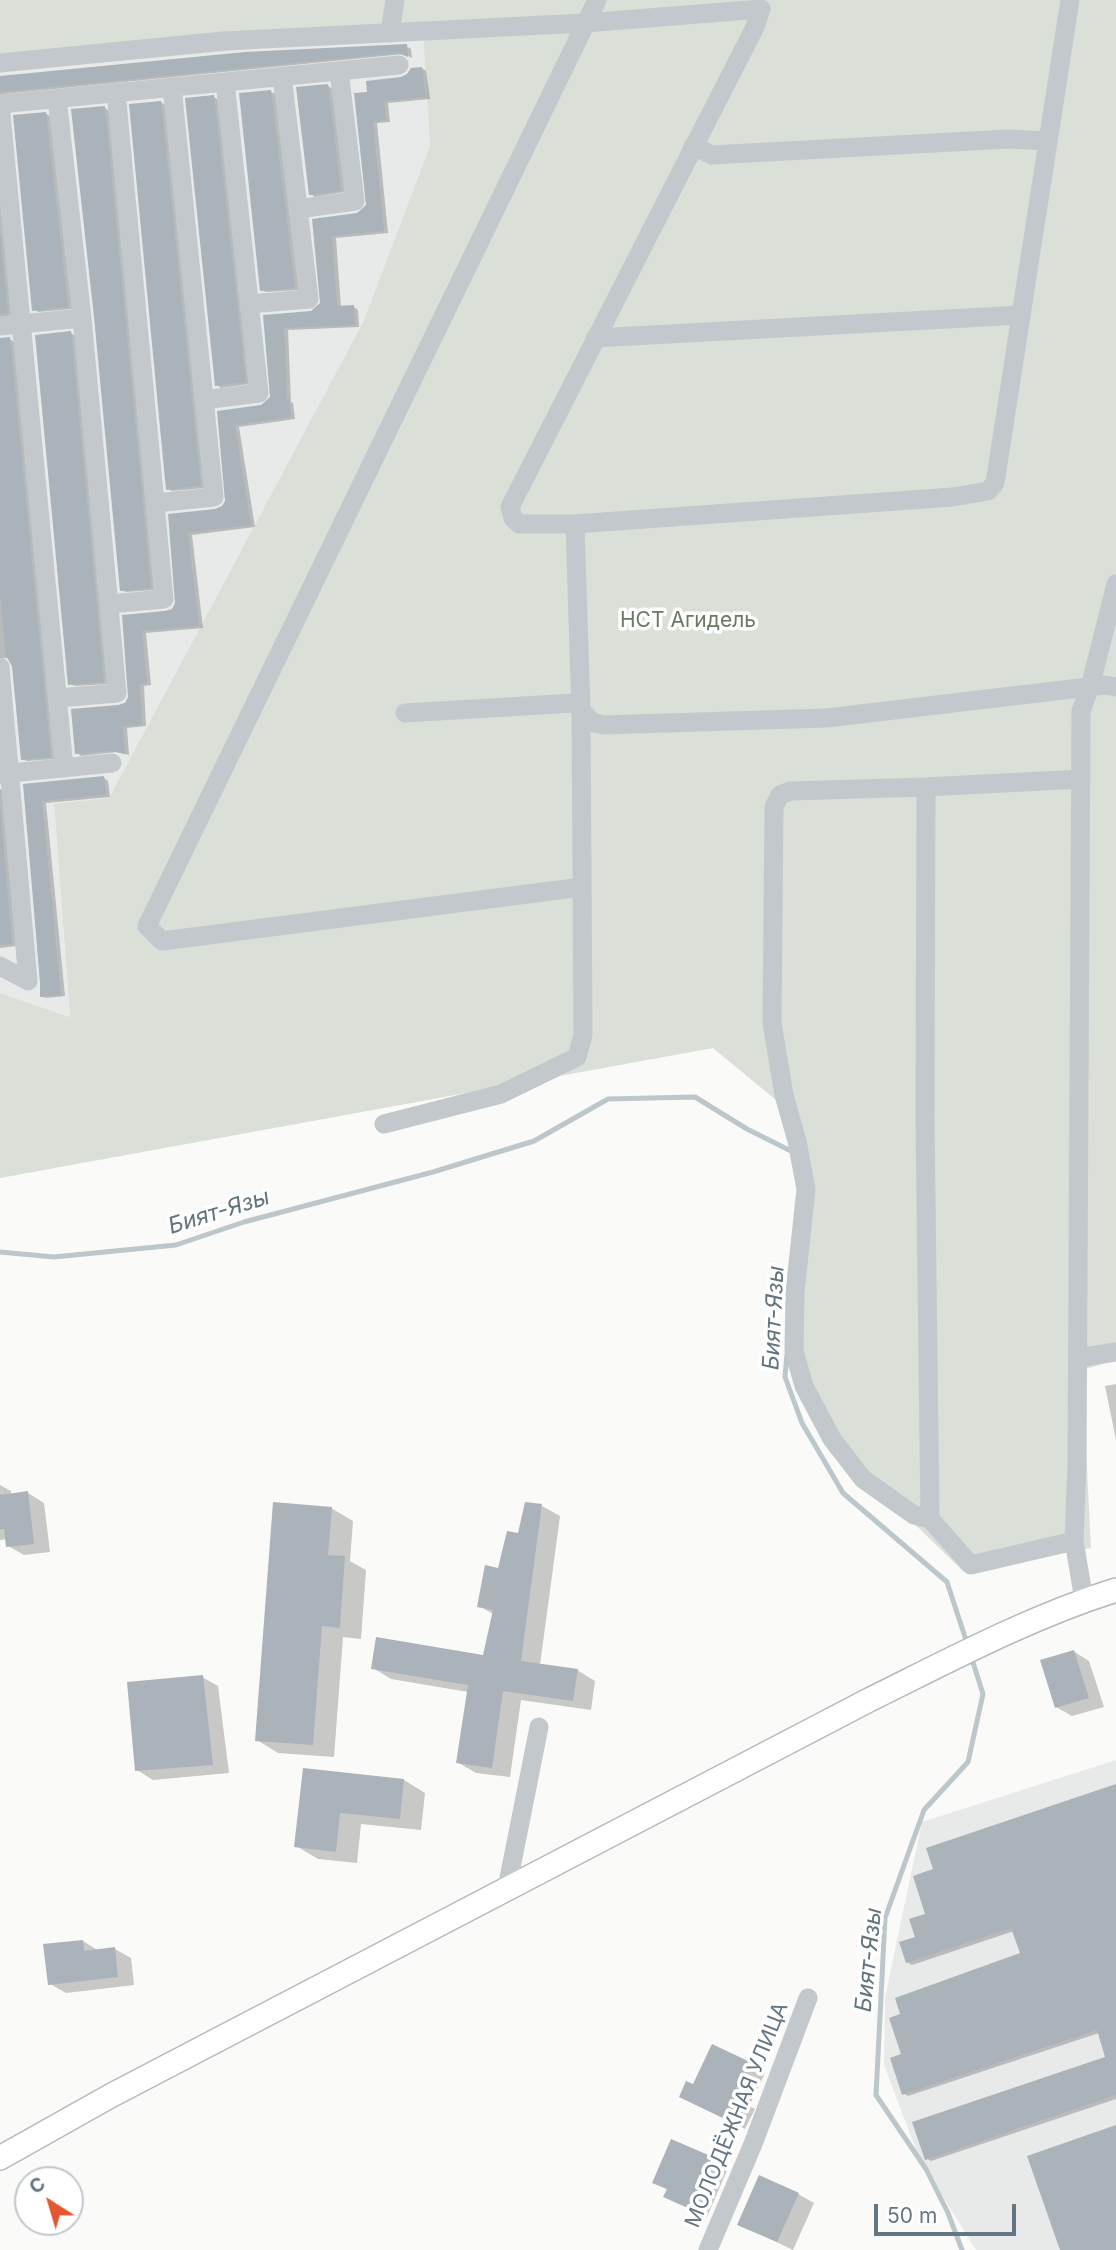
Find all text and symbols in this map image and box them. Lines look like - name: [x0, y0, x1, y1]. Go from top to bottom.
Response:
- park label: НСТ Агидель: [620, 608, 756, 634]
- water label: Бият-Язы: [165, 1184, 273, 1240]
- water label: Бият-Язы: [757, 1265, 791, 1371]
- water label: Бият-Язы: [850, 1907, 888, 2013]
- street label: МОЛОДЁЖНАЯ УЛИЦА: [680, 1999, 794, 2231]
- north arrow: [14, 2166, 84, 2236]
- text: С: [25, 2172, 50, 2199]
- scale bar: [878, 2190, 1020, 2234]
- text: 50 m: [887, 2203, 937, 2228]

